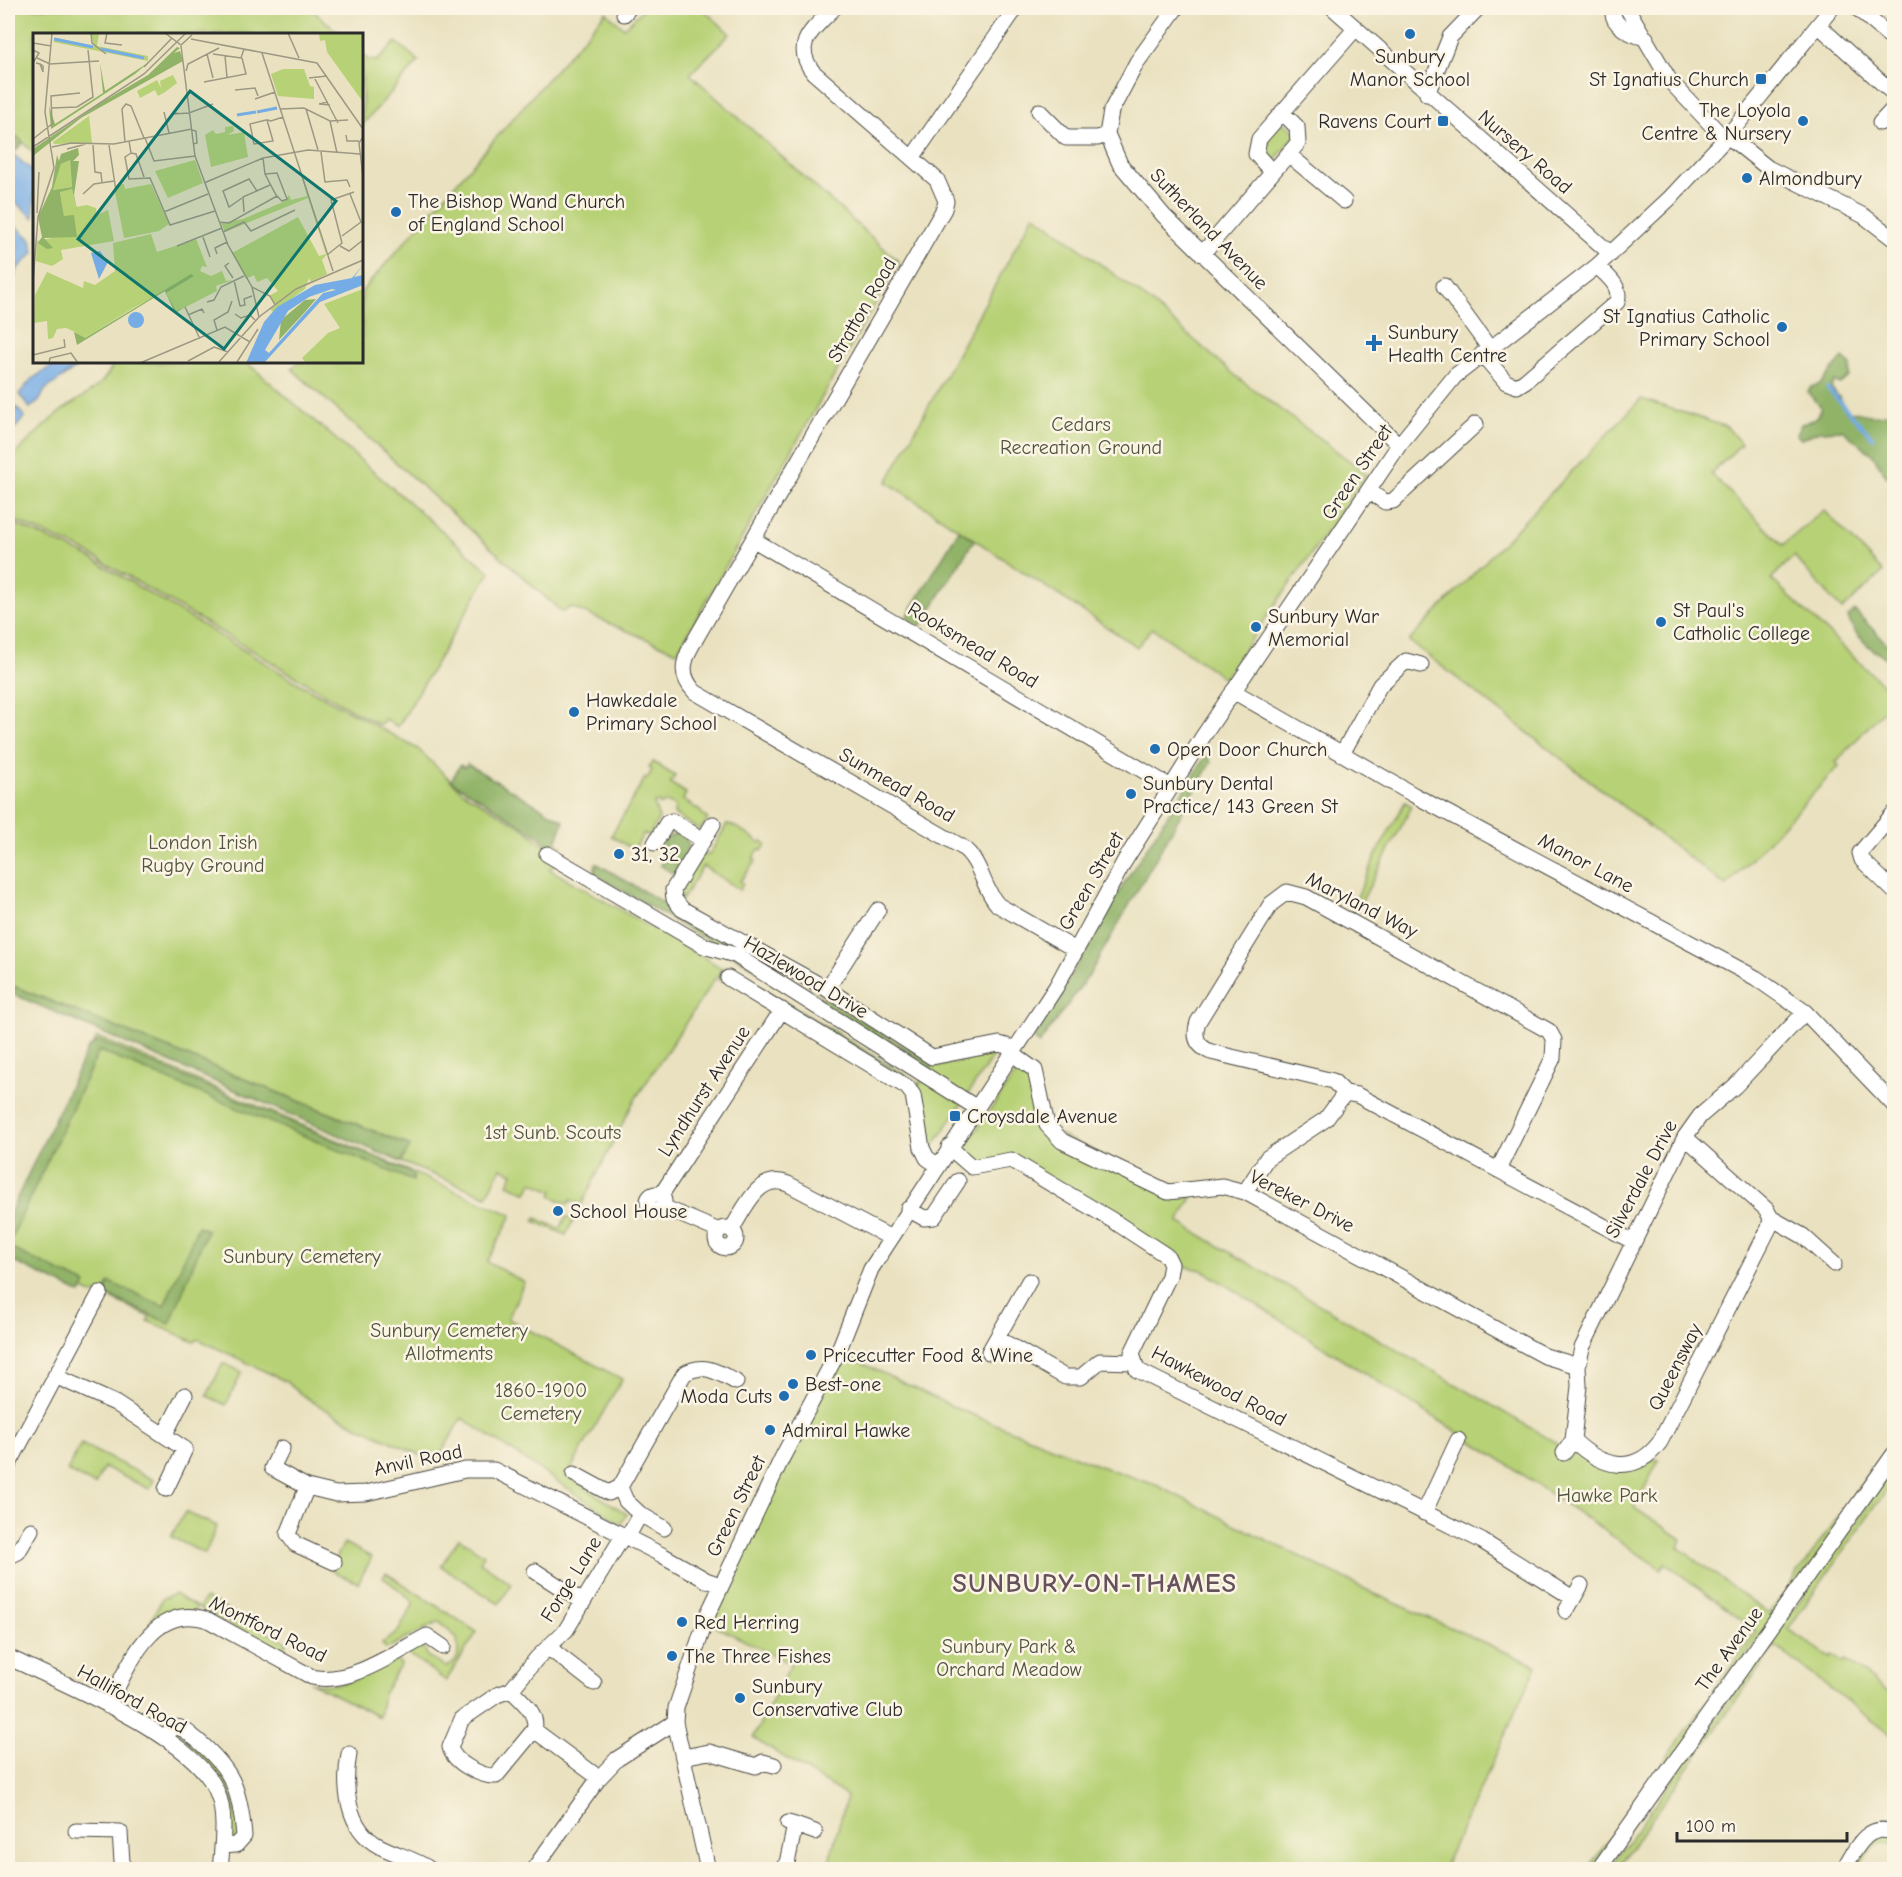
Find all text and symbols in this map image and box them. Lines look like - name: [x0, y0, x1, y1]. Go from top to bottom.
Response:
- marker: Sunbury Manor School: [1403, 27, 1417, 41]
- inset map: [33, 33, 363, 363]
- place label: Sunbury Manor School: [1350, 45, 1470, 91]
- place label: St Ignatius Church: [1589, 68, 1749, 91]
- marker: St Ignatius Church: [1754, 72, 1768, 86]
- place label: The Loyola Centre & Nursery: [1642, 99, 1791, 145]
- street label: Nursery Road: [1474, 105, 1576, 199]
- place label: Ravens Court: [1318, 110, 1432, 133]
- marker: Ravens Court: [1436, 114, 1450, 128]
- marker: The Loyola Centre & Nursery: [1796, 114, 1810, 128]
- street label: Sutherland Avenue: [1145, 164, 1273, 294]
- place label: Almondbury: [1759, 167, 1862, 190]
- marker: Almondbury: [1740, 171, 1754, 185]
- place label: The Bishop Wand Church of England School: [408, 190, 625, 236]
- marker: The Bishop Wand Church of England School: [389, 205, 403, 219]
- street label: Stratton Road: [823, 254, 901, 366]
- place label: St Ignatius Catholic Primary School: [1603, 305, 1770, 351]
- marker: St Ignatius Catholic Primary School: [1775, 320, 1789, 334]
- place label: Sunbury Health Centre: [1388, 321, 1507, 367]
- marker: Sunbury Health Centre: [1365, 334, 1383, 352]
- park label: Cedars Recreation Ground: [1000, 413, 1162, 459]
- street label: Green Street: [1317, 419, 1398, 524]
- street label: Rooksmead Road: [904, 597, 1042, 693]
- place label: St Paul's Catholic College: [1673, 599, 1810, 645]
- place label: Sunbury War Memorial: [1268, 605, 1379, 651]
- marker: St Paul's Catholic College: [1654, 615, 1668, 629]
- marker: Sunbury War Memorial: [1249, 620, 1263, 634]
- place label: Hawkedale Primary School: [586, 689, 717, 735]
- marker: Hawkedale Primary School: [567, 705, 581, 719]
- place label: Open Door Church: [1167, 738, 1328, 761]
- marker: Open Door Church: [1148, 742, 1162, 756]
- street label: Sunmead Road: [835, 743, 959, 827]
- place label: Sunbury Dental Practice/ 143 Green St: [1143, 772, 1339, 818]
- marker: Sunbury Dental Practice/ 143 Green St: [1124, 787, 1138, 801]
- street label: Green Street: [1054, 827, 1129, 934]
- street label: Manor Lane: [1535, 828, 1637, 898]
- park label: London Irish Rugby Ground: [141, 831, 265, 877]
- place label: 31, 32: [631, 843, 680, 866]
- marker: 31, 32: [612, 847, 626, 861]
- street label: Maryland Way: [1302, 867, 1422, 943]
- street label: Hazlewood Drive: [740, 931, 872, 1023]
- street label: Lyndhurst Avenue: [653, 1021, 755, 1161]
- place label: Croysdale Avenue: [967, 1105, 1117, 1128]
- marker: Croysdale Avenue: [948, 1109, 962, 1123]
- street label: Silverdale Drive: [1600, 1116, 1682, 1242]
- park label: 1st Sunb. Scouts: [485, 1121, 621, 1144]
- street label: Vereker Drive: [1246, 1165, 1358, 1237]
- place label: School House: [570, 1200, 687, 1223]
- marker: School House: [551, 1204, 565, 1218]
- park label: Sunbury Cemetery: [223, 1245, 381, 1268]
- park label: Sunbury Cemetery Allotments: [370, 1319, 528, 1365]
- street label: Queensway: [1643, 1320, 1707, 1414]
- street label: Hawkewood Road: [1148, 1341, 1290, 1431]
- place label: Pricecutter Food & Wine: [823, 1344, 1033, 1367]
- marker: Pricecutter Food & Wine: [804, 1348, 818, 1362]
- place label: Best-one: [805, 1373, 881, 1396]
- marker: Best-one: [786, 1377, 800, 1391]
- park label: 1860-1900 Cemetery: [495, 1379, 587, 1425]
- place label: Moda Cuts: [681, 1385, 772, 1408]
- marker: Moda Cuts: [777, 1389, 791, 1403]
- place label: Admiral Hawke: [782, 1419, 910, 1442]
- marker: Admiral Hawke: [763, 1423, 777, 1437]
- street label: Anvil Road: [372, 1439, 464, 1481]
- street label: Green Street: [702, 1450, 771, 1560]
- park label: Hawke Park: [1557, 1484, 1658, 1507]
- street label: Forge Lane: [536, 1532, 606, 1626]
- district label: SUNBURY-ON-THAMES: [952, 1569, 1238, 1599]
- street label: Montford Road: [206, 1591, 330, 1667]
- street label: The Avenue: [1691, 1602, 1767, 1696]
- place label: Red Herring: [694, 1611, 800, 1634]
- marker: Red Herring: [675, 1615, 689, 1629]
- park label: Sunbury Park & Orchard Meadow: [936, 1635, 1082, 1681]
- place label: The Three Fishes: [684, 1645, 831, 1668]
- marker: The Three Fishes: [665, 1649, 679, 1663]
- street label: Halliford Road: [73, 1659, 191, 1739]
- place label: Sunbury Conservative Club: [752, 1675, 903, 1721]
- marker: Sunbury Conservative Club: [733, 1691, 747, 1705]
- scale bar: [1677, 1805, 1846, 1843]
- text: 100 m: [1686, 1816, 1736, 1837]

